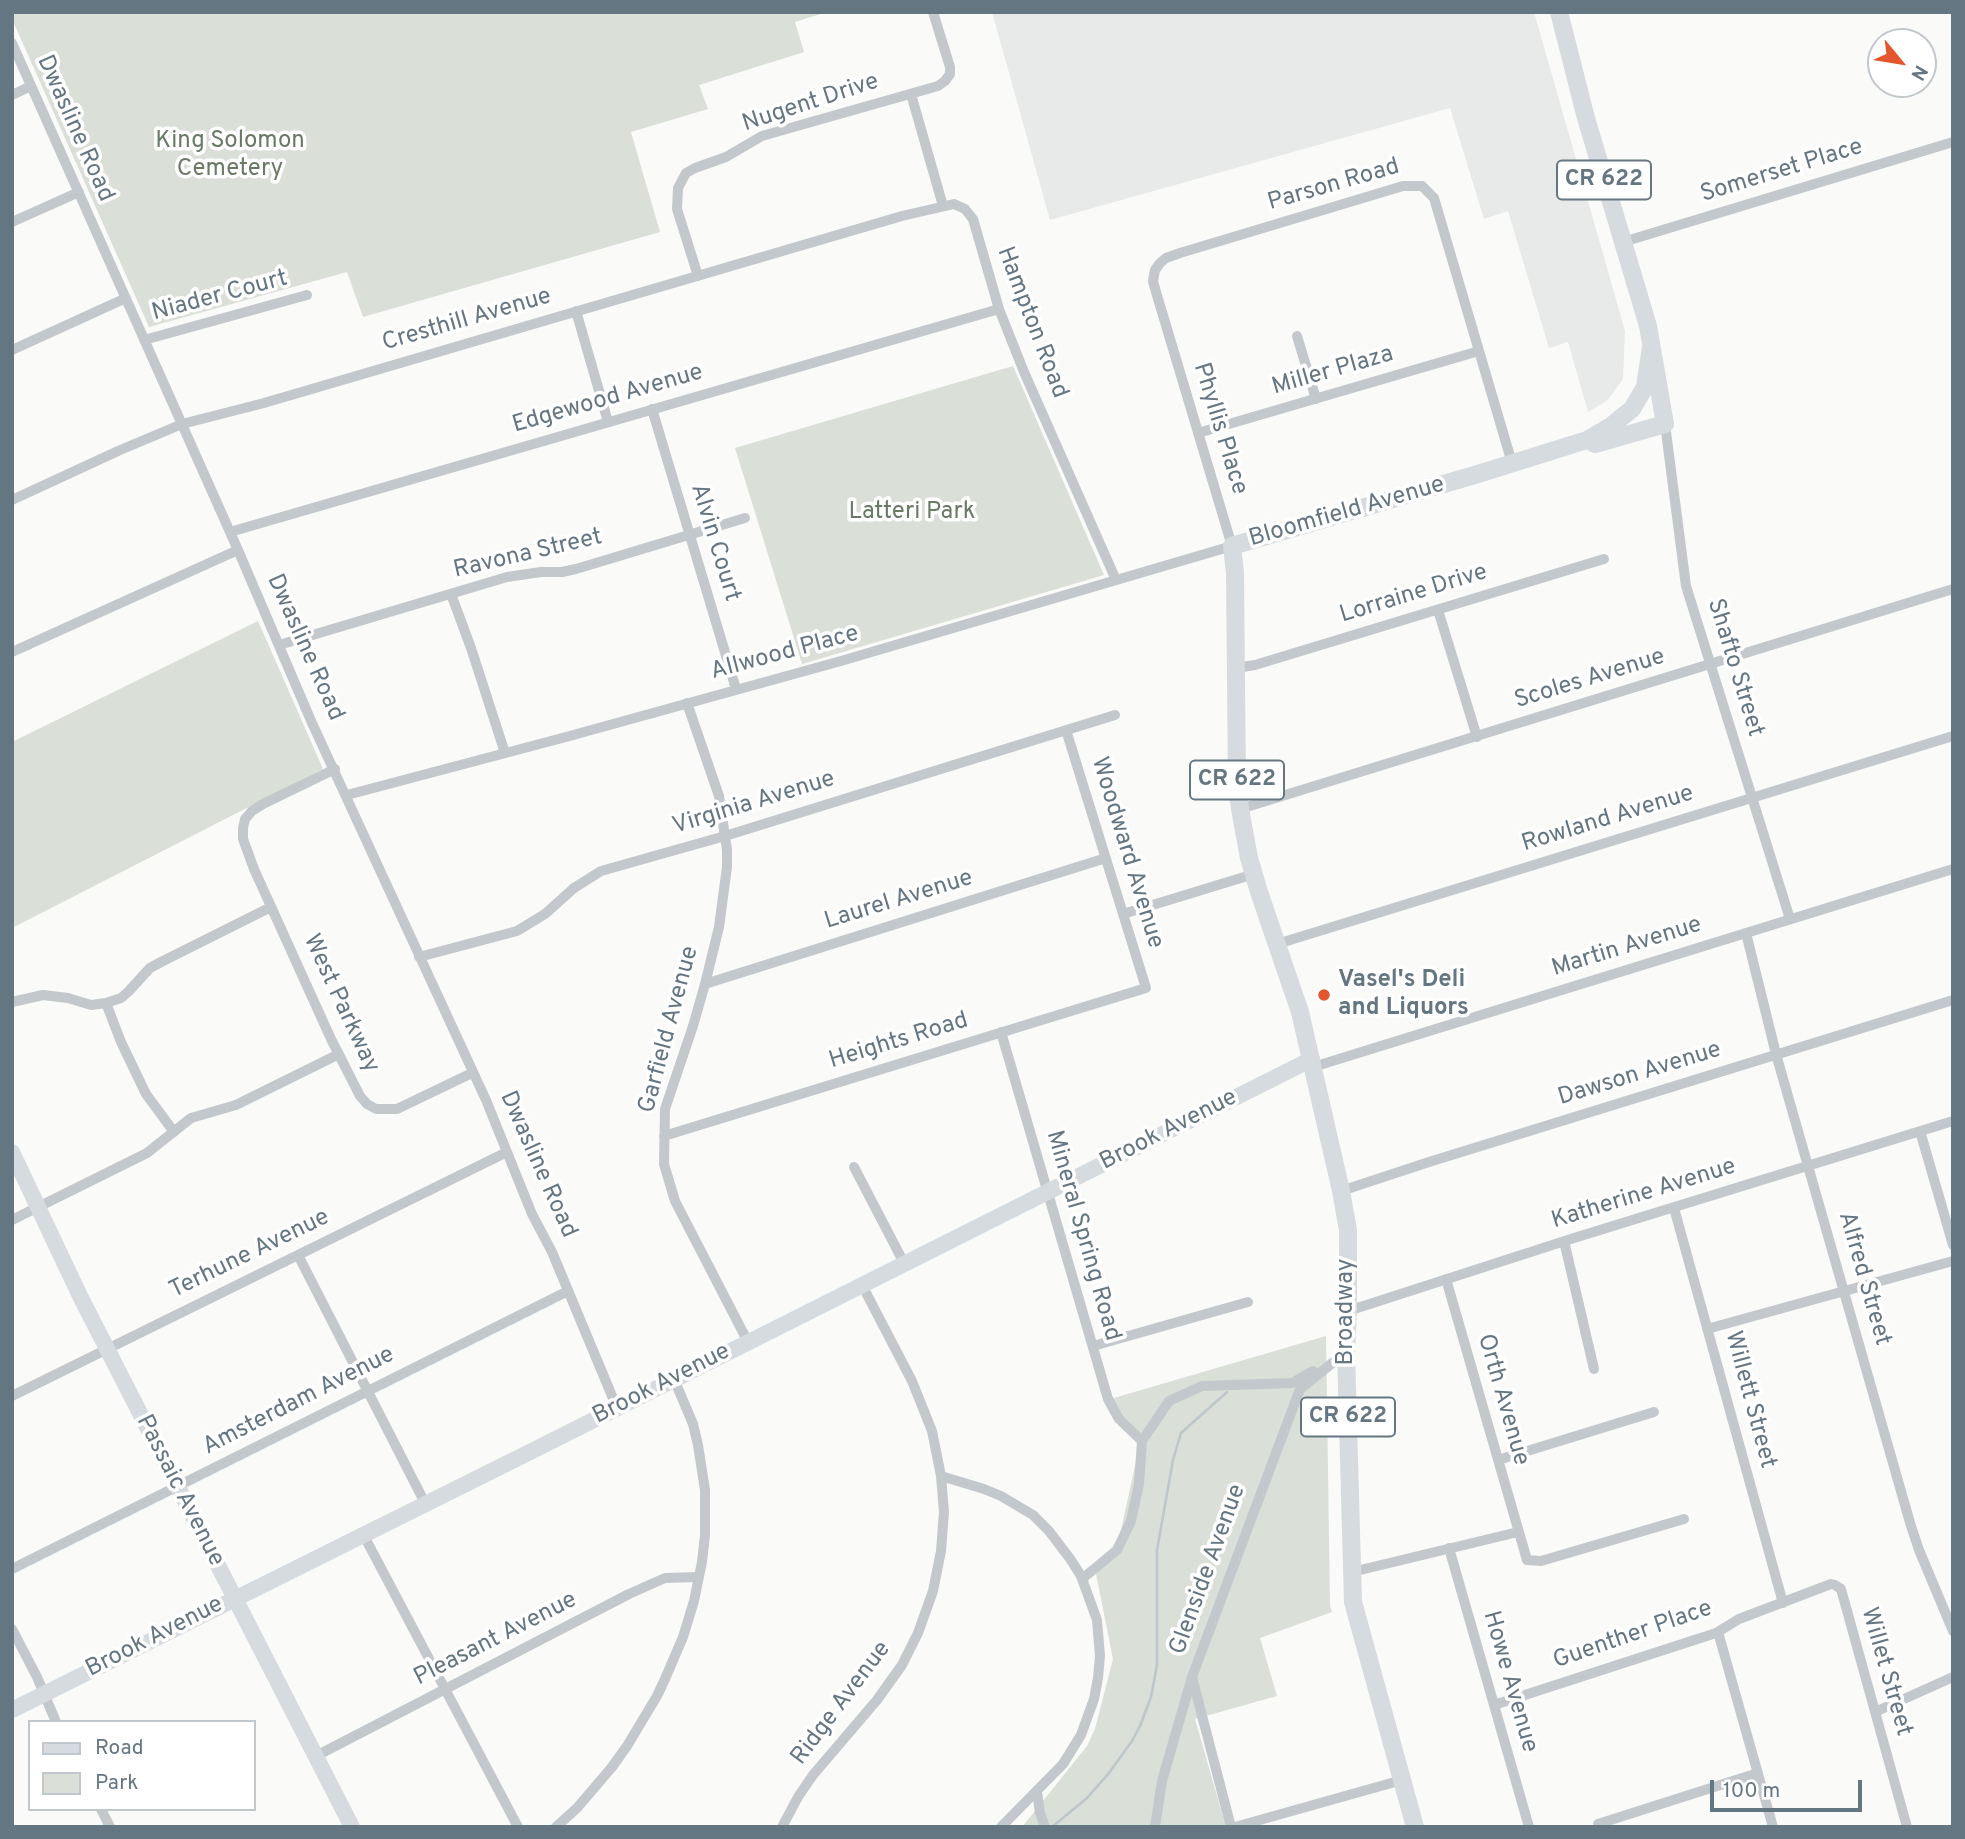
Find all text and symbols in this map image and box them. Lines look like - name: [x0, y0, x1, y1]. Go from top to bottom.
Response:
- north arrow: [1867, 28, 1937, 98]
- street label: Dwasline Road: [29, 51, 119, 207]
- text: N: [1905, 61, 1932, 84]
- street label: Nugent Drive: [739, 68, 883, 140]
- park label: King Solomon Cemetery: [155, 128, 305, 184]
- street label: Somerset Place: [1697, 134, 1867, 210]
- street label: Parson Road: [1265, 153, 1403, 219]
- road number: CR 622: [1557, 160, 1651, 200]
- street label: Hampton Road: [989, 243, 1073, 403]
- street label: Niader Court: [149, 265, 291, 329]
- street label: Cresthill Avenue: [379, 283, 555, 359]
- street label: Miller Plaza: [1269, 341, 1397, 403]
- street label: Edgewood Avenue: [509, 359, 707, 441]
- street label: Phyllis Place: [1185, 360, 1253, 498]
- street label: Bloomfield Avenue: [1246, 471, 1448, 555]
- street label: Alvin Court: [682, 481, 746, 605]
- park label: Latteri Park: [849, 499, 975, 527]
- street label: Ravona Street: [451, 524, 605, 586]
- street label: Lorraine Drive: [1337, 559, 1491, 631]
- street label: Dwasline Road: [259, 570, 349, 726]
- street label: Shafto Street: [1699, 596, 1769, 740]
- street label: Allwood Place: [708, 620, 862, 688]
- street label: Scoles Avenue: [1511, 643, 1669, 717]
- street label: Woodward Avenue: [1083, 754, 1169, 952]
- road number: CR 622: [1190, 760, 1284, 800]
- street label: Virginia Avenue: [669, 766, 839, 842]
- street label: Rowland Avenue: [1519, 780, 1697, 860]
- street label: Laurel Avenue: [821, 865, 977, 937]
- street label: Martin Avenue: [1549, 912, 1705, 984]
- street label: West Parkway: [295, 930, 385, 1078]
- street label: Garfield Avenue: [634, 943, 706, 1117]
- place label: Vasel's Deli and Liquors: [1338, 967, 1469, 1023]
- marker: Vasel's Deli and Liquors: [1316, 987, 1332, 1003]
- street label: Heights Road: [826, 1007, 972, 1077]
- street label: Dawson Avenue: [1555, 1037, 1725, 1113]
- street label: Brook Avenue: [1096, 1084, 1242, 1178]
- street label: Dwasline Road: [492, 1087, 582, 1243]
- street label: Mineral Spring Road: [1038, 1127, 1126, 1345]
- street label: Katherine Avenue: [1548, 1153, 1740, 1237]
- street label: Terhune Avenue: [165, 1204, 335, 1306]
- street label: Alfred Street: [1830, 1209, 1896, 1349]
- street label: Broadway: [1333, 1259, 1361, 1365]
- street label: Willett Street: [1717, 1328, 1781, 1472]
- street label: Orth Avenue: [1470, 1331, 1534, 1469]
- street label: Brook Avenue: [589, 1338, 735, 1432]
- street label: Amsterdam Avenue: [198, 1341, 400, 1463]
- road number: CR 622: [1301, 1398, 1395, 1436]
- street label: Passaic Avenue: [128, 1410, 230, 1572]
- street label: Glenside Avenue: [1165, 1481, 1253, 1659]
- street label: Pleasant Avenue: [410, 1587, 582, 1693]
- street label: Brook Avenue: [82, 1591, 228, 1685]
- street label: Guenther Place: [1550, 1595, 1716, 1677]
- street label: Willet Street: [1853, 1604, 1917, 1740]
- street label: Howe Avenue: [1475, 1608, 1543, 1756]
- street label: Ridge Avenue: [786, 1636, 898, 1772]
- legend: [28, 1720, 256, 1811]
- text: Road: [95, 1735, 144, 1762]
- scale bar: [1713, 1766, 1865, 1810]
- text: Park: [95, 1770, 138, 1797]
- text: 100 m: [1723, 1778, 1780, 1805]

